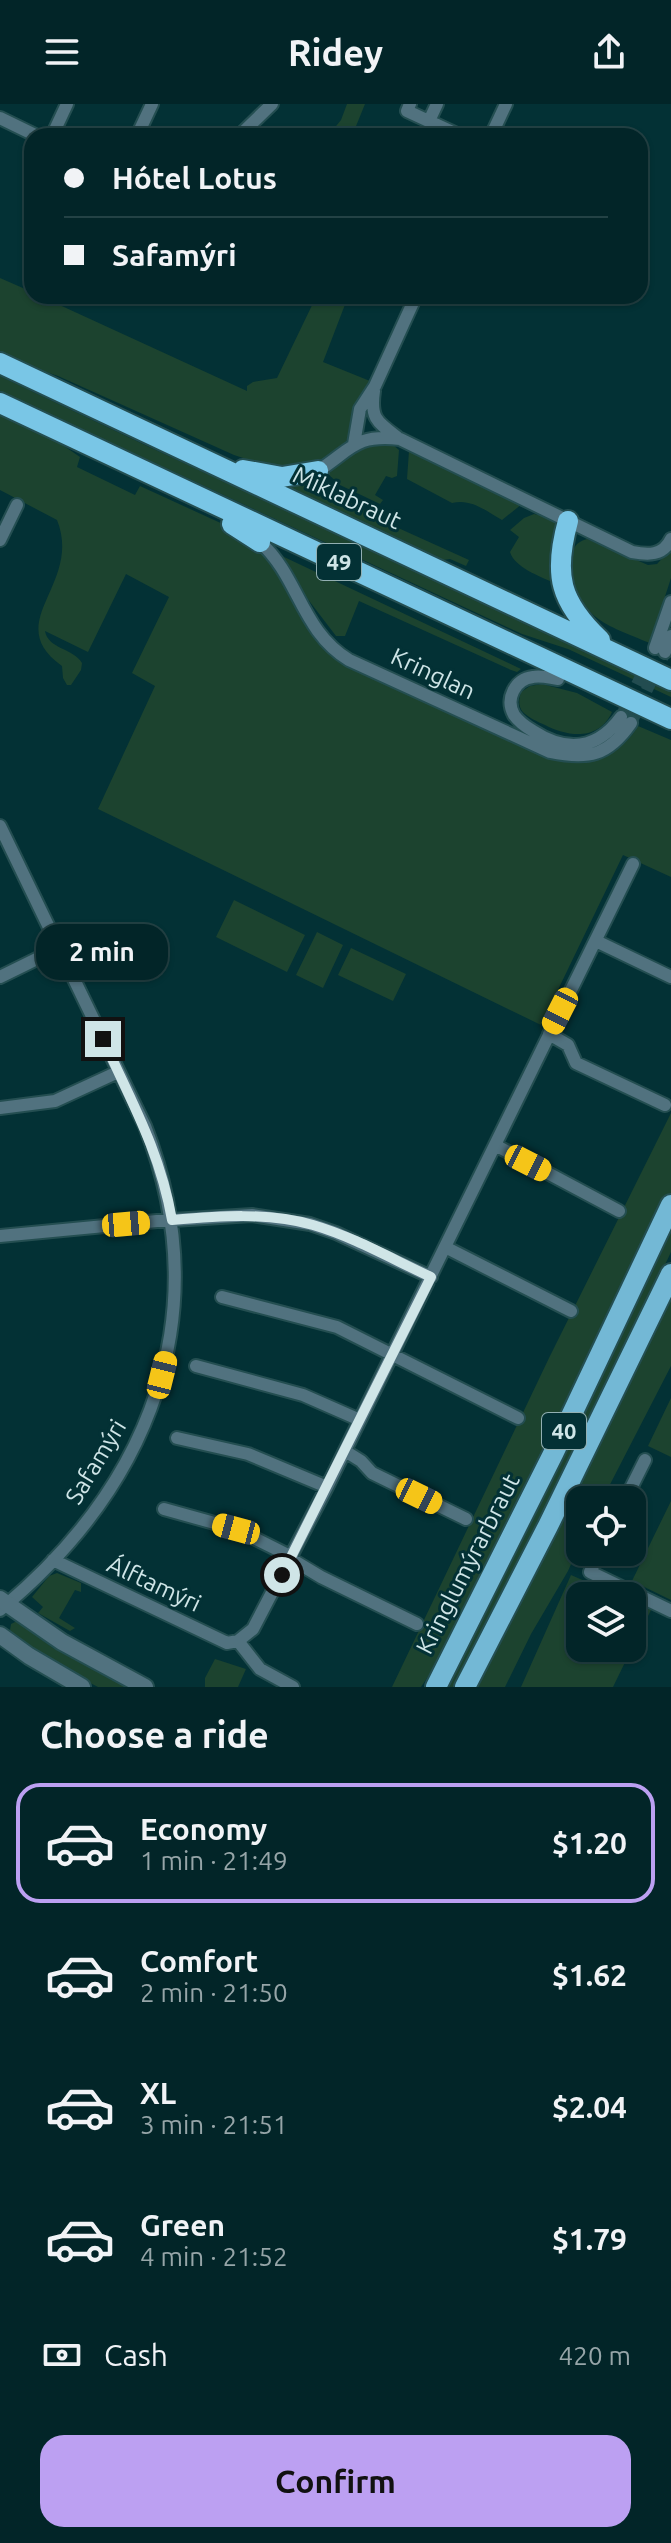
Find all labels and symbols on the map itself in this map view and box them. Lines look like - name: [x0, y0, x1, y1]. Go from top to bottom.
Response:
- street label: Miklabraut: [289, 461, 406, 535]
- road number: 49: [317, 544, 361, 580]
- street label: Kringlan: [387, 642, 479, 705]
- callout: 2 min: [37, 923, 169, 979]
- car: [538, 984, 582, 1038]
- route end: [85, 1021, 121, 1057]
- car: [501, 1141, 555, 1185]
- car: [101, 1210, 151, 1238]
- car: [145, 1349, 179, 1401]
- road number: 40: [542, 1413, 586, 1449]
- street label: Safamýri: [60, 1415, 131, 1509]
- street label: Kringlumýrarbraut: [410, 1469, 525, 1658]
- car: [392, 1475, 446, 1517]
- car: [210, 1511, 262, 1547]
- street label: Álftamýri: [103, 1549, 206, 1617]
- route start: [264, 1557, 300, 1593]

